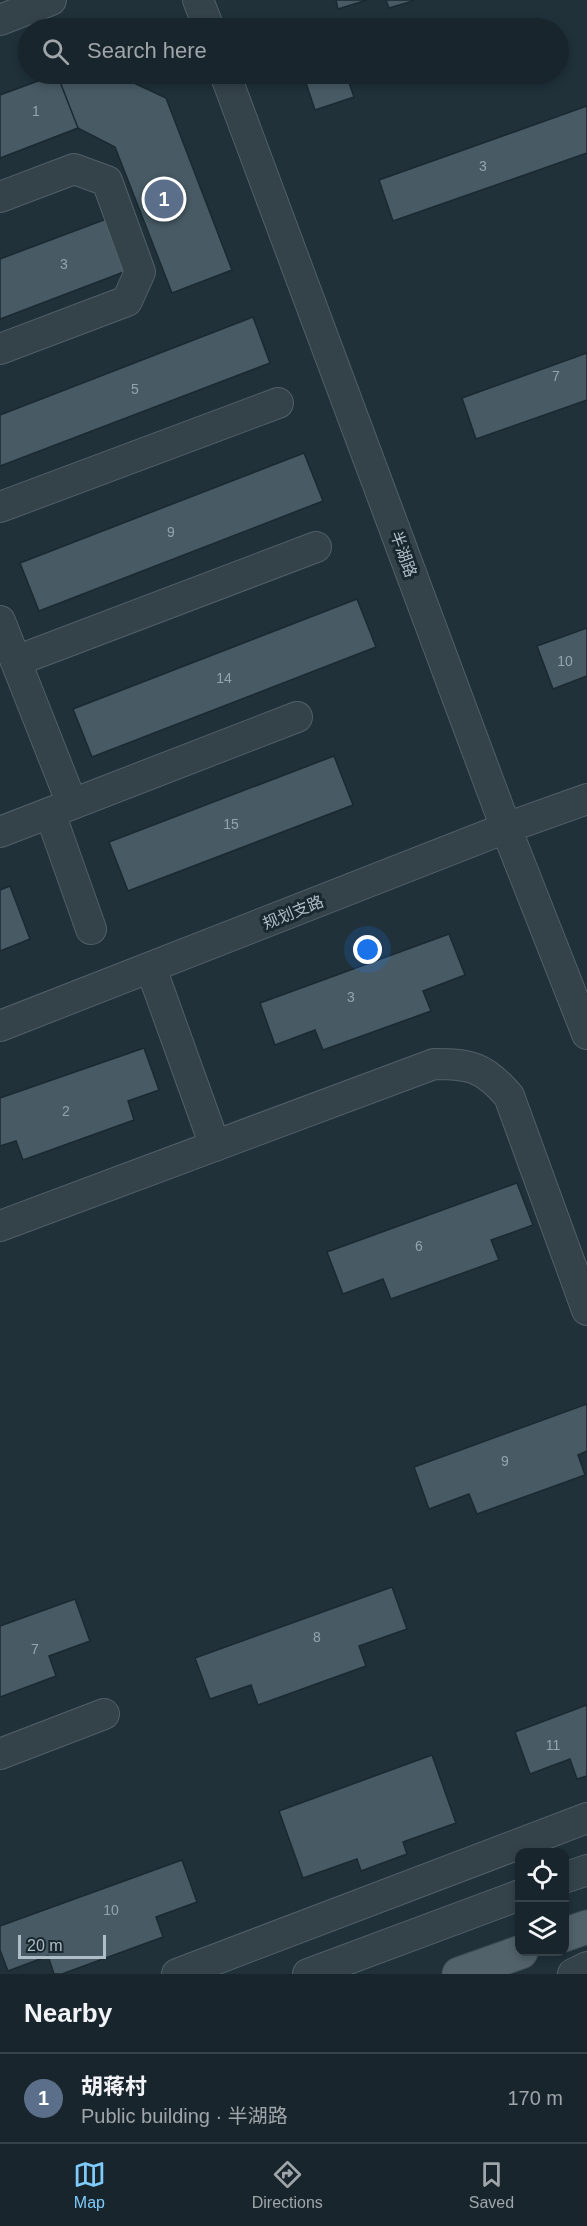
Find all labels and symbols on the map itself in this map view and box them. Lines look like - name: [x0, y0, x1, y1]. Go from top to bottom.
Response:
- house number: 1: [32, 103, 40, 119]
- house number: 3: [479, 158, 487, 174]
- pin: 1: [144, 176, 184, 222]
- house number: 3: [60, 256, 68, 272]
- house number: 7: [552, 368, 560, 384]
- house number: 5: [131, 381, 139, 397]
- house number: 9: [167, 524, 175, 540]
- street label: 半湖路: [387, 529, 420, 580]
- house number: 10: [557, 653, 573, 669]
- house number: 14: [216, 670, 232, 686]
- house number: 15: [223, 816, 239, 832]
- street label: 规划支路: [260, 893, 326, 932]
- your location: [353, 935, 382, 964]
- house number: 3: [347, 989, 355, 1005]
- house number: 2: [62, 1103, 70, 1119]
- house number: 6: [415, 1238, 423, 1254]
- house number: 9: [501, 1453, 509, 1469]
- house number: 8: [313, 1629, 321, 1645]
- house number: 7: [31, 1641, 39, 1657]
- house number: 11: [546, 1737, 560, 1753]
- house number: 10: [103, 1902, 119, 1918]
- scale bar: [18, 1932, 106, 1960]

